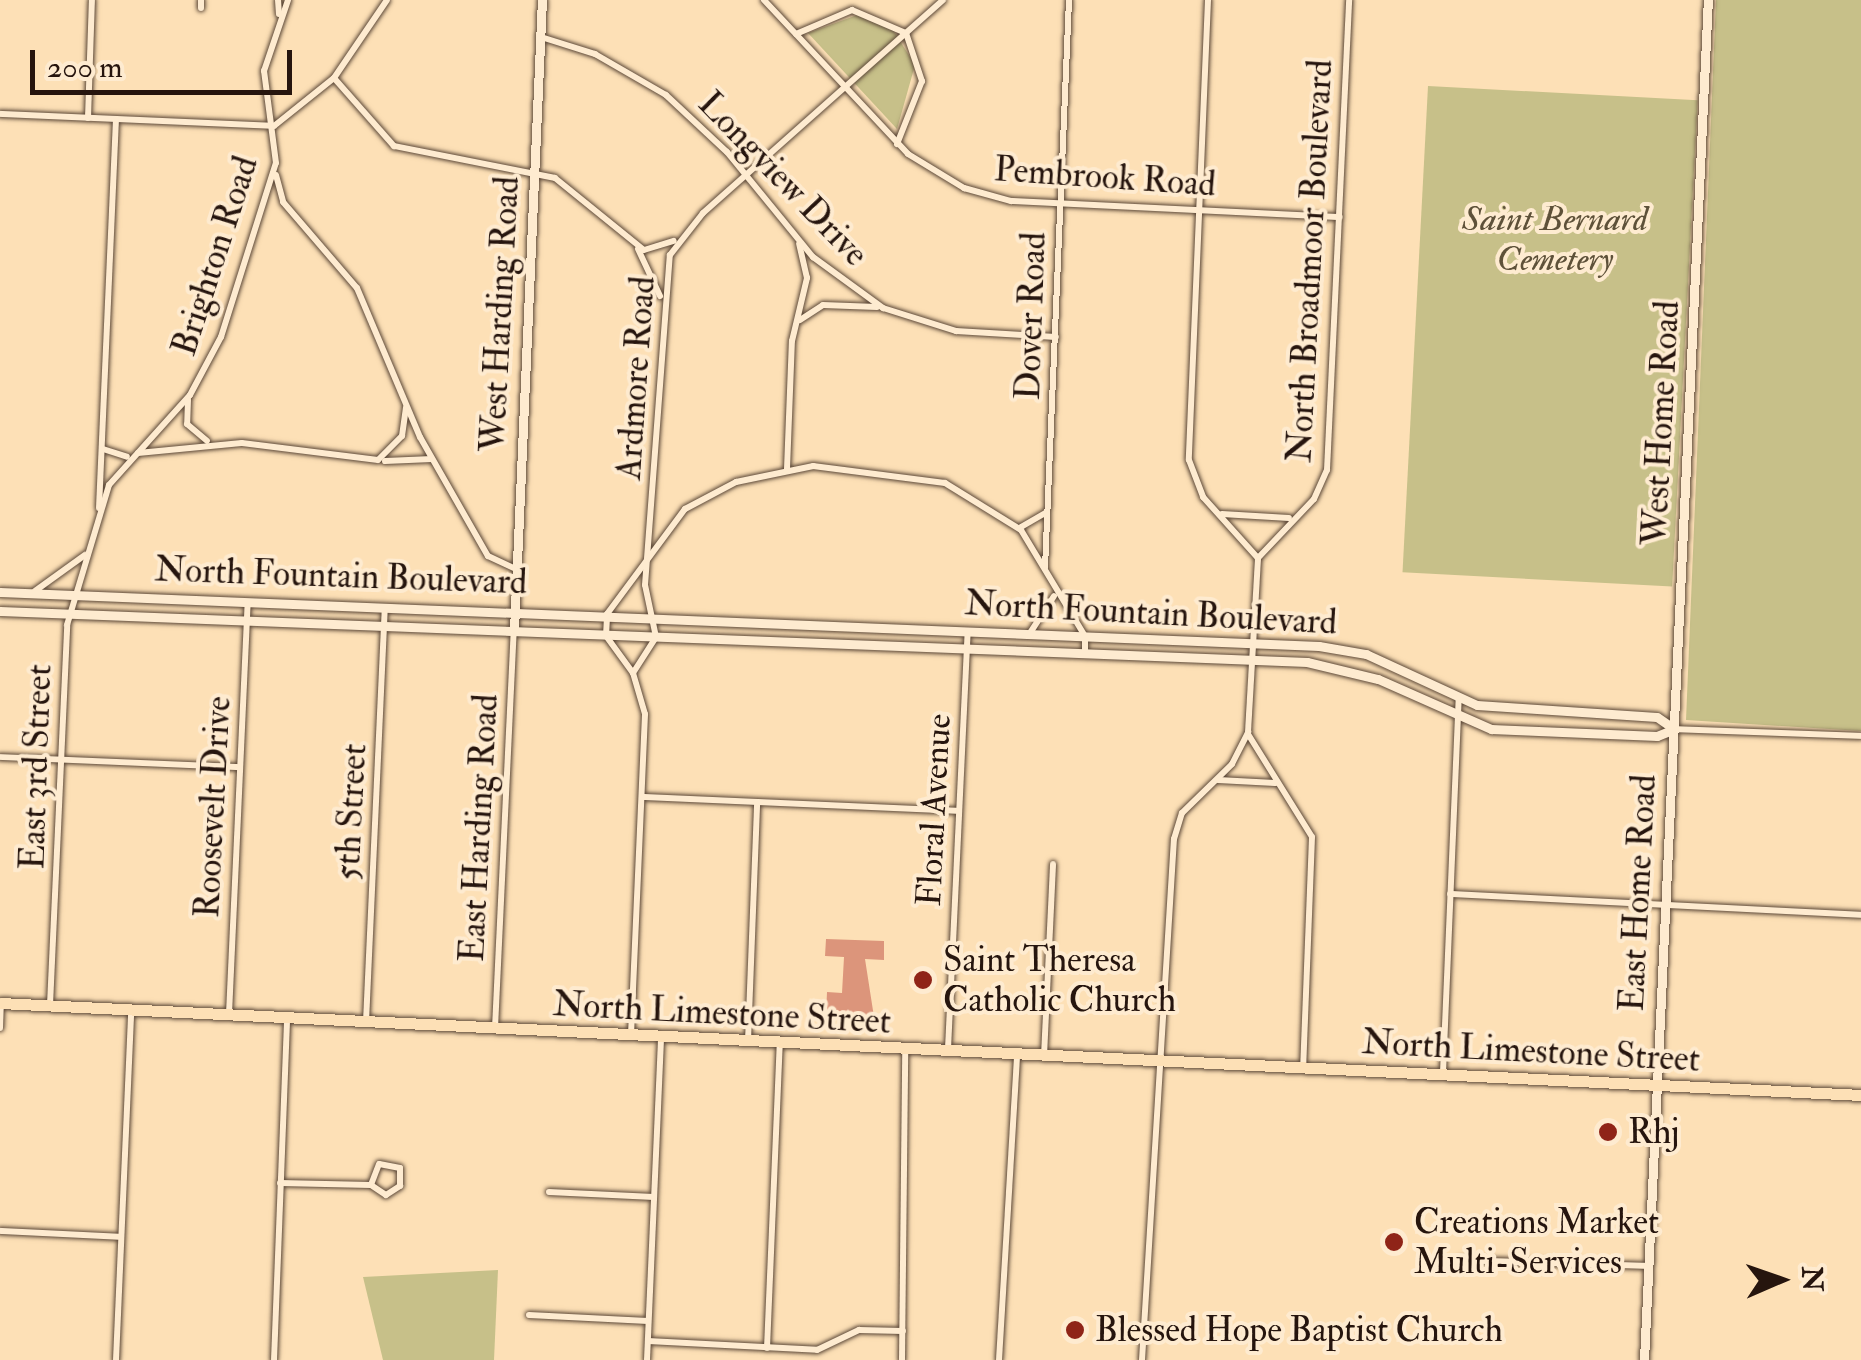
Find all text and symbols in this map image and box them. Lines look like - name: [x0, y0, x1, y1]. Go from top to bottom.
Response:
- scale bar: [35, 30, 298, 92]
- text: 200 m: [47, 49, 123, 86]
- street label: North Broadmoor Boulevard: [1278, 58, 1342, 464]
- street label: Longview Drive: [689, 83, 877, 275]
- street label: Pembrook Road: [993, 148, 1217, 206]
- street label: Brighton Road: [163, 151, 267, 361]
- street label: West Harding Road: [472, 175, 528, 453]
- park label: Saint Bernard Cemetery: [1462, 198, 1648, 280]
- street label: Dover Road: [1007, 231, 1055, 401]
- street label: Ardmore Road: [608, 275, 664, 481]
- street label: West Home Road: [1634, 300, 1688, 546]
- street label: North Fountain Boulevard: [154, 549, 528, 603]
- street label: North Fountain Boulevard: [964, 582, 1338, 644]
- street label: East 3rd Street: [11, 664, 61, 870]
- street label: East Harding Road: [451, 693, 507, 963]
- street label: Roosevelt Drive: [186, 695, 240, 919]
- street label: Floral Avenue: [908, 713, 960, 907]
- street label: 5th Street: [326, 743, 376, 881]
- street label: East Home Road: [1611, 773, 1665, 1013]
- place label: Saint Theresa Catholic Church: [943, 939, 1176, 1021]
- marker: Saint Theresa Catholic Church: [912, 969, 934, 991]
- street label: North Limestone Street: [552, 983, 892, 1043]
- street label: North Limestone Street: [1361, 1021, 1701, 1081]
- place label: Rhj: [1628, 1111, 1679, 1153]
- marker: Rhj: [1597, 1121, 1619, 1143]
- place label: Creations Market Multi-Services: [1414, 1201, 1659, 1283]
- north arrow: [1731, 1230, 1831, 1330]
- marker: Creations Market Multi-Services: [1383, 1231, 1405, 1253]
- text: N: [1794, 1266, 1829, 1292]
- place label: Blessed Hope Baptist Church: [1095, 1309, 1503, 1351]
- marker: Blessed Hope Baptist Church: [1064, 1319, 1086, 1341]

